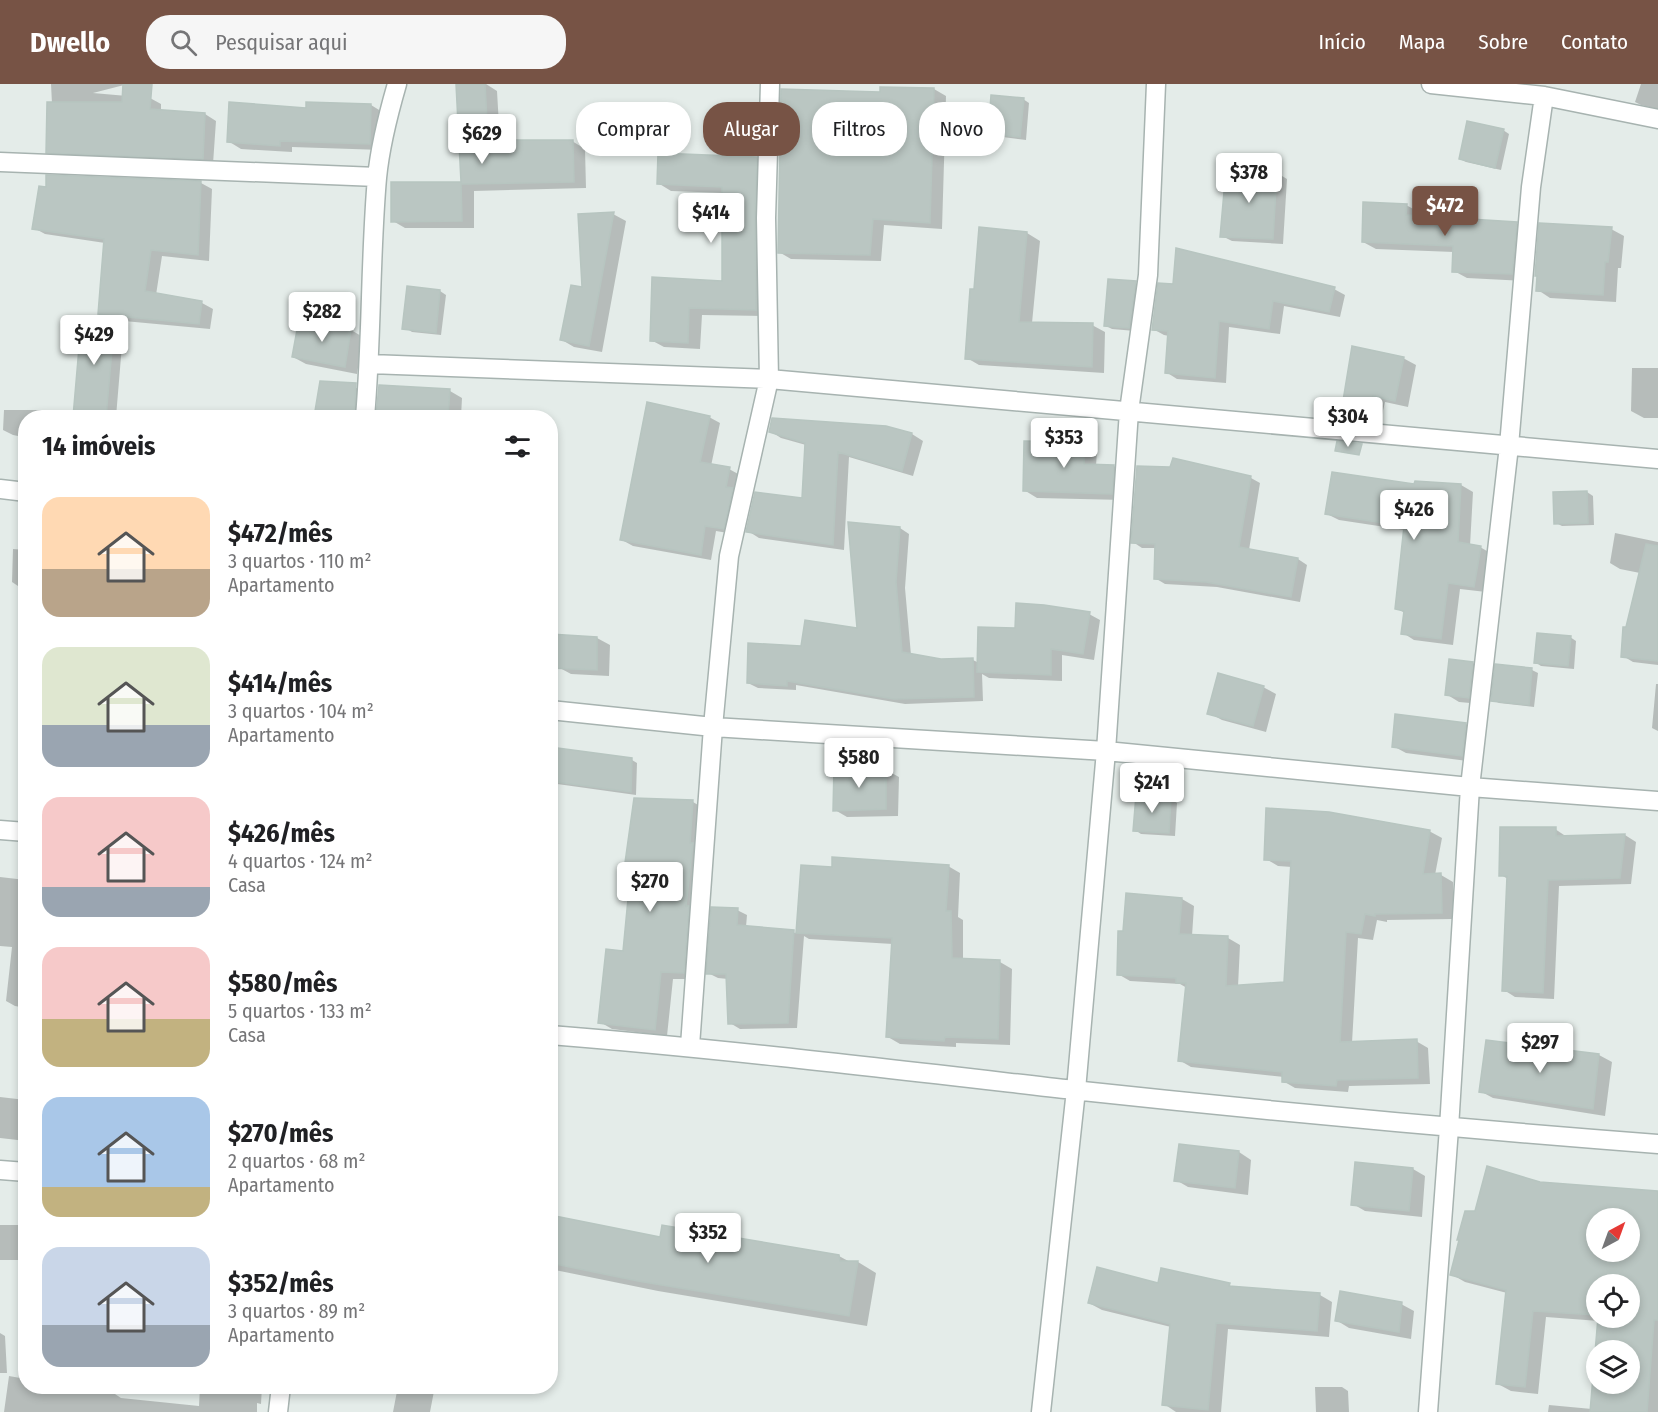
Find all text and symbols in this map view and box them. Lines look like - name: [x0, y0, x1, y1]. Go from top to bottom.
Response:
- search box: [146, 15, 566, 69]
- text: Dwello: [30, 26, 110, 59]
- icon: search: [167, 26, 200, 59]
- text: Pesquisar aqui: [215, 29, 348, 56]
- text: Início: [1319, 29, 1366, 55]
- text: Mapa: [1399, 29, 1445, 55]
- text: Sobre: [1478, 29, 1528, 55]
- text: Contato: [1561, 29, 1628, 55]
- chip: Comprar: [576, 102, 691, 156]
- chip: Alugar: [703, 102, 800, 156]
- chip: Filtros: [812, 102, 907, 156]
- chip: Novo: [919, 102, 1005, 156]
- pin: $629: [446, 114, 518, 165]
- text: $629: [462, 121, 502, 145]
- pin: $378: [1213, 153, 1285, 204]
- text: $378: [1230, 160, 1268, 184]
- pin: $472: [1409, 186, 1481, 237]
- pin: $414: [675, 193, 747, 244]
- text: $472: [1426, 193, 1464, 217]
- text: $414: [692, 200, 730, 224]
- pin: $282: [286, 292, 358, 343]
- text: $282: [303, 299, 341, 323]
- pin: $429: [58, 315, 130, 366]
- text: $429: [74, 322, 114, 346]
- pin: $304: [1312, 397, 1384, 448]
- text: $304: [1328, 404, 1368, 428]
- pin: $353: [1028, 418, 1100, 469]
- text: $353: [1045, 425, 1083, 449]
- icon: filters: [501, 430, 534, 463]
- text: 14 imóveis: [42, 431, 155, 462]
- pin: $426: [1378, 490, 1450, 541]
- text: $426: [1394, 497, 1434, 521]
- text: $472/mês: [228, 518, 333, 549]
- icon: home: [90, 521, 162, 593]
- text: 3 quartos · 110 m²: [228, 549, 372, 573]
- text: Apartamento: [228, 573, 335, 597]
- text: $414/mês: [228, 668, 332, 699]
- icon: home: [90, 671, 162, 743]
- text: 3 quartos · 104 m²: [228, 699, 374, 723]
- text: Apartamento: [228, 723, 335, 747]
- pin: $580: [823, 738, 895, 789]
- text: $580: [838, 745, 880, 769]
- pin: $241: [1116, 763, 1188, 814]
- text: $241: [1134, 770, 1170, 794]
- text: $426/mês: [228, 818, 335, 849]
- icon: home: [90, 821, 162, 893]
- text: 4 quartos · 124 m²: [228, 849, 372, 873]
- pin: $270: [614, 862, 686, 913]
- text: $270: [631, 869, 669, 893]
- text: Casa: [228, 873, 266, 897]
- text: $580/mês: [228, 968, 337, 999]
- icon: home: [90, 971, 162, 1043]
- text: 5 quartos · 133 m²: [228, 999, 372, 1023]
- text: Casa: [228, 1023, 266, 1047]
- pin: $297: [1504, 1023, 1576, 1074]
- text: $297: [1521, 1030, 1559, 1054]
- text: $270/mês: [228, 1118, 333, 1149]
- icon: home: [90, 1121, 162, 1193]
- text: 2 quartos · 68 m²: [228, 1149, 366, 1173]
- text: Apartamento: [228, 1173, 335, 1197]
- north arrow: [1586, 1208, 1640, 1262]
- map controls: [1586, 1208, 1640, 1394]
- pin: $352: [672, 1213, 744, 1264]
- text: $352: [689, 1220, 727, 1244]
- text: $352/mês: [228, 1268, 334, 1299]
- icon: home: [90, 1271, 162, 1343]
- button: locate: [1586, 1274, 1640, 1328]
- text: 3 quartos · 89 m²: [228, 1299, 365, 1323]
- text: Apartamento: [228, 1323, 335, 1347]
- button: layers: [1586, 1340, 1640, 1394]

